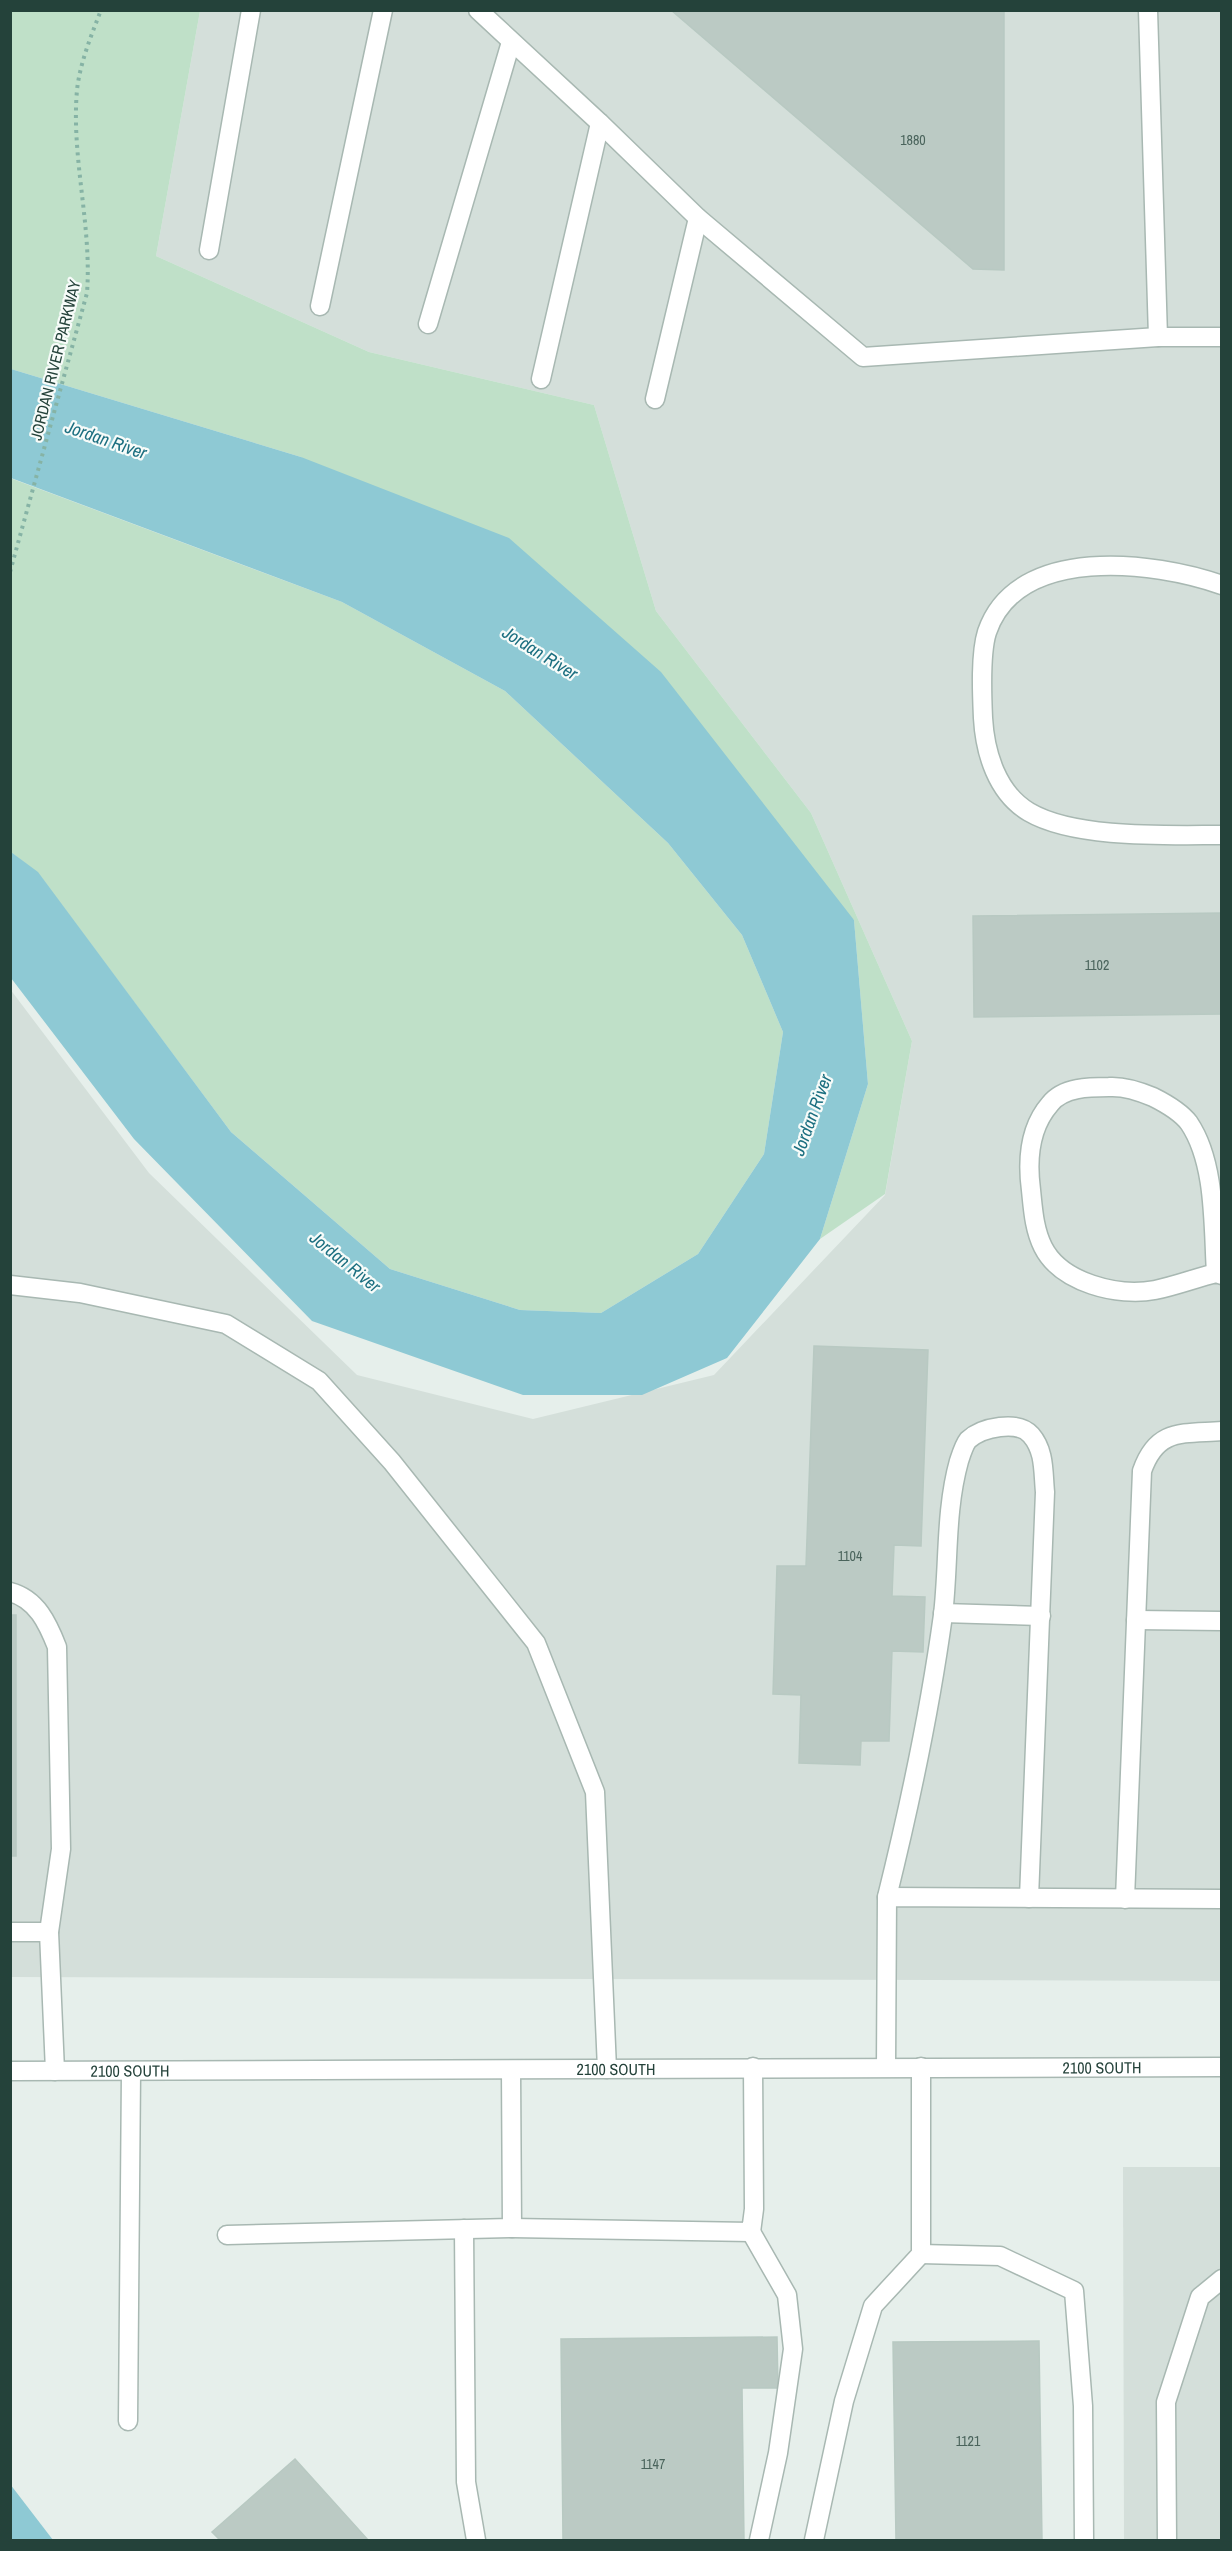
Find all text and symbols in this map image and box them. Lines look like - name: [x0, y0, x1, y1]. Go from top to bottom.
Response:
- house number: 1880: [900, 131, 926, 149]
- street label: JORDAN RIVER PARKWAY: [24, 277, 86, 442]
- water label: Jordan River: [61, 414, 151, 465]
- water label: Jordan River: [497, 619, 584, 686]
- house number: 1102: [1085, 956, 1109, 974]
- water label: Jordan River: [785, 1070, 838, 1160]
- water label: Jordan River: [304, 1225, 387, 1299]
- house number: 1104: [838, 1547, 863, 1565]
- street label: 2100 SOUTH: [1063, 2056, 1141, 2079]
- street label: 2100 SOUTH: [577, 2058, 655, 2080]
- street label: 2100 SOUTH: [91, 2059, 169, 2082]
- house number: 1121: [956, 2432, 981, 2450]
- house number: 1147: [641, 2455, 665, 2473]

